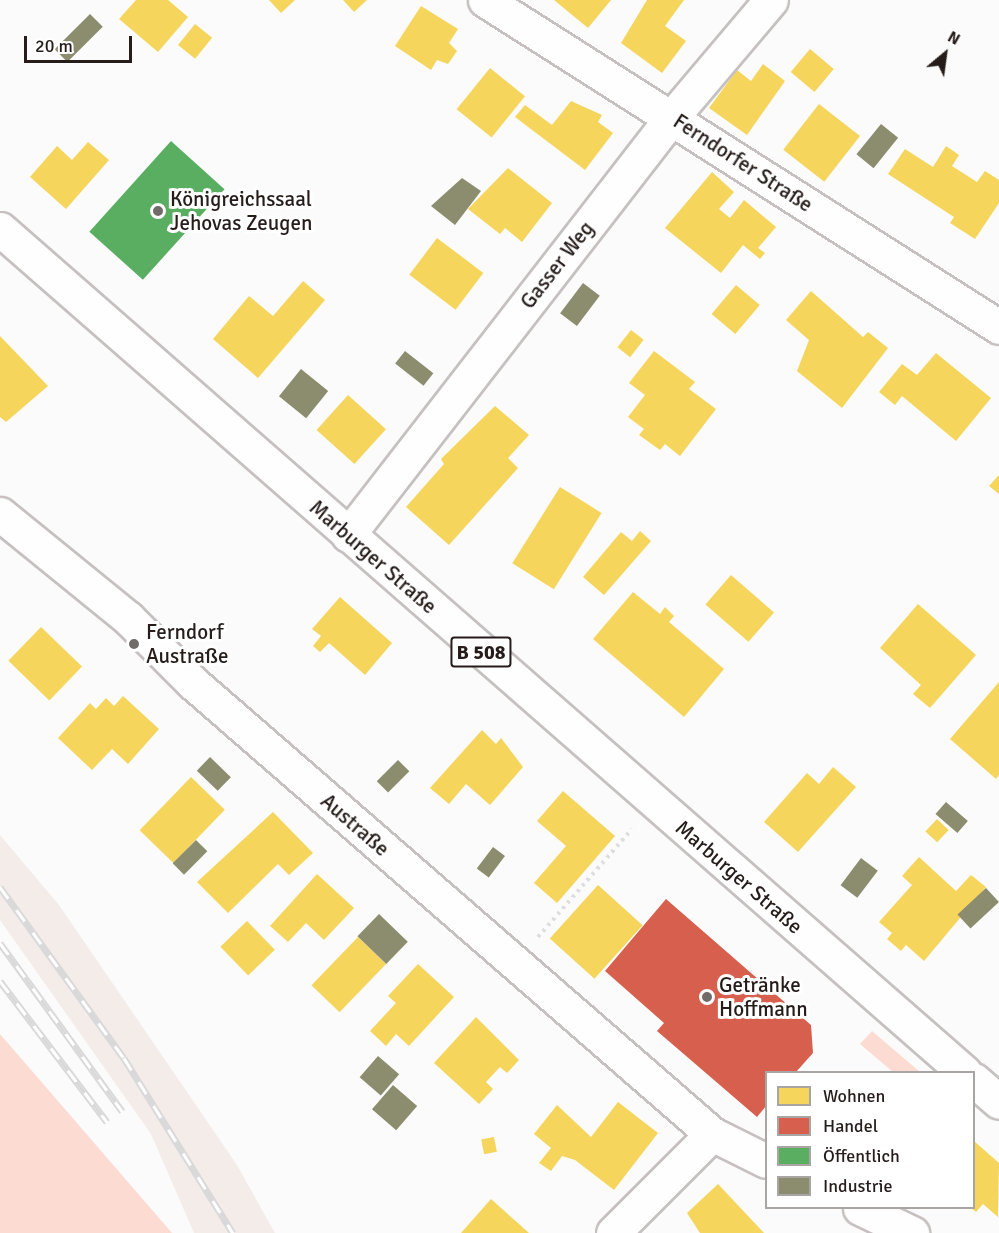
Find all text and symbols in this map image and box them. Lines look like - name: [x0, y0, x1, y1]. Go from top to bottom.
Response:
- scale bar: [27, 24, 135, 62]
- north arrow: [915, 24, 975, 84]
- text: N: [944, 27, 963, 50]
- text: 20 m: [35, 35, 73, 57]
- street label: Ferndorfer Straße: [669, 109, 817, 217]
- place label: Königreichssaal Jehovas Zeugen: [170, 186, 312, 236]
- marker: Königreichssaal Jehovas Zeugen: [151, 204, 165, 218]
- street label: Gasser Weg: [515, 216, 599, 314]
- street label: Marburger Straße: [304, 495, 442, 619]
- place label: Ferndorf Austraße: [146, 619, 229, 669]
- road number: B 508: [450, 635, 512, 669]
- marker: Ferndorf Austraße: [127, 637, 141, 651]
- street label: Austraße: [316, 788, 394, 862]
- street label: Marburger Straße: [670, 815, 808, 939]
- place label: Getränke Hoffmann: [719, 972, 808, 1022]
- marker: Getränke Hoffmann: [700, 990, 714, 1004]
- legend: [765, 1071, 975, 1209]
- text: Wohnen: [823, 1085, 885, 1107]
- text: Handel: [823, 1115, 878, 1137]
- text: Öffentlich: [823, 1145, 900, 1167]
- text: Industrie: [823, 1175, 893, 1197]

